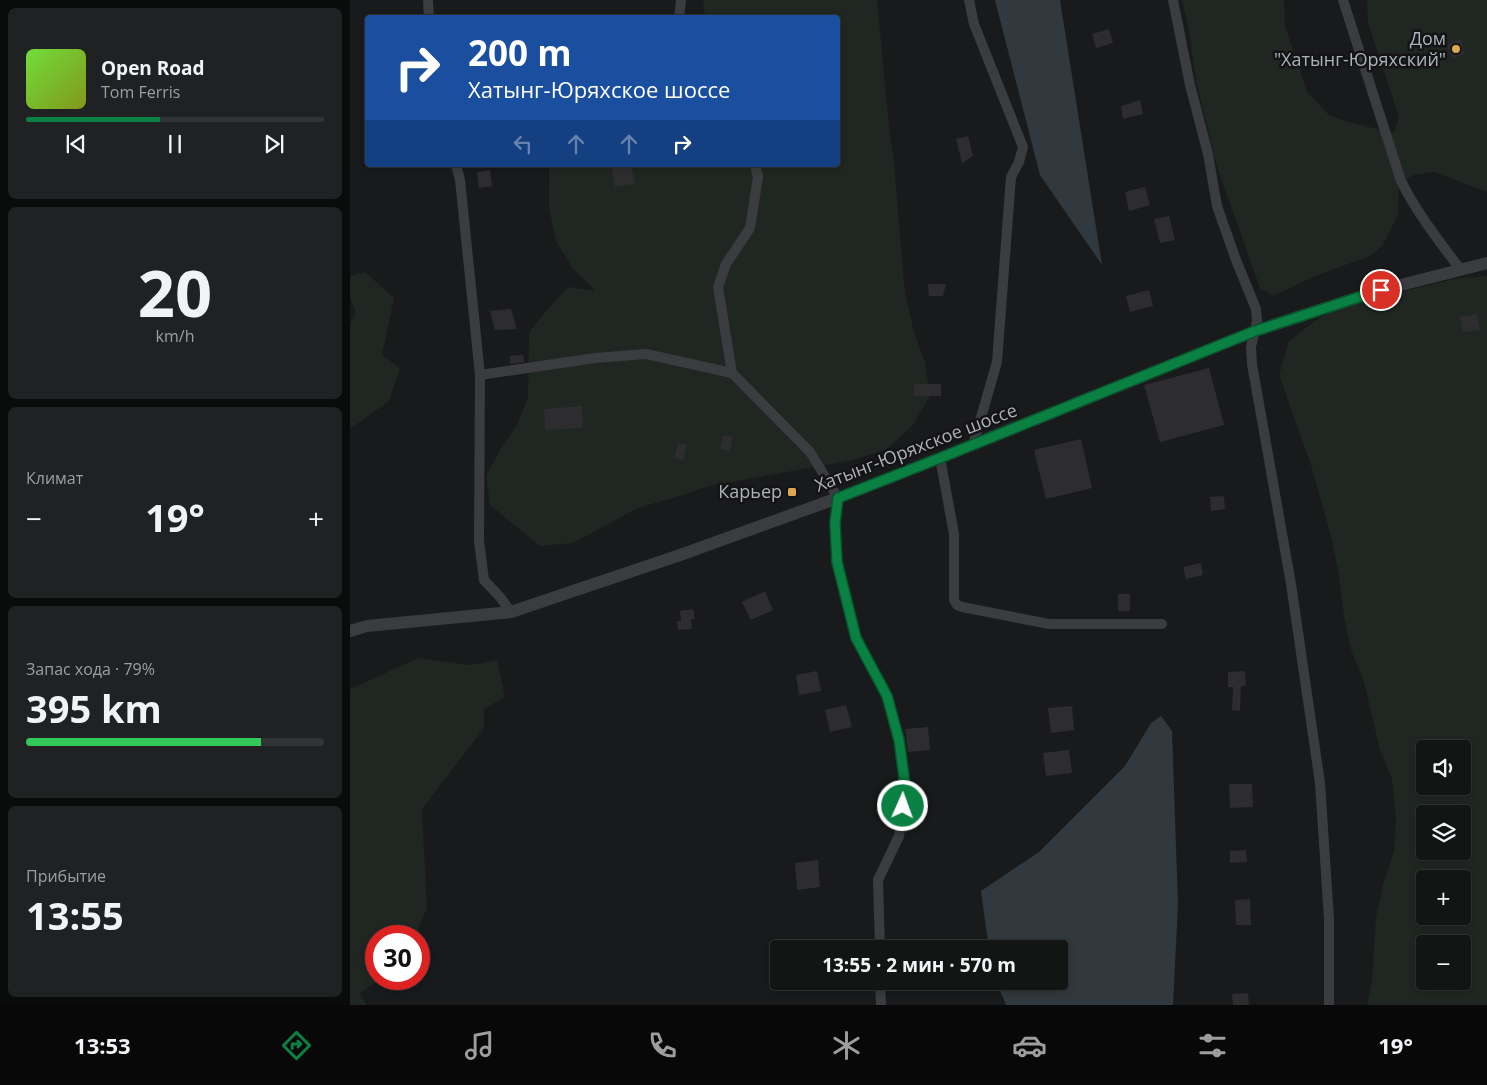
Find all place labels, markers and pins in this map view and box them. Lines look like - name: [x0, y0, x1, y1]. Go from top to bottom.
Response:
- place label: Дом "Хатынг-Юряхский": [1274, 26, 1446, 71]
- marker: Дом "Хатынг-Юряхский": [1450, 43, 1462, 55]
- pin: [1360, 269, 1402, 311]
- place label: Карьер: [718, 479, 782, 503]
- marker: Карьер: [786, 486, 798, 498]

